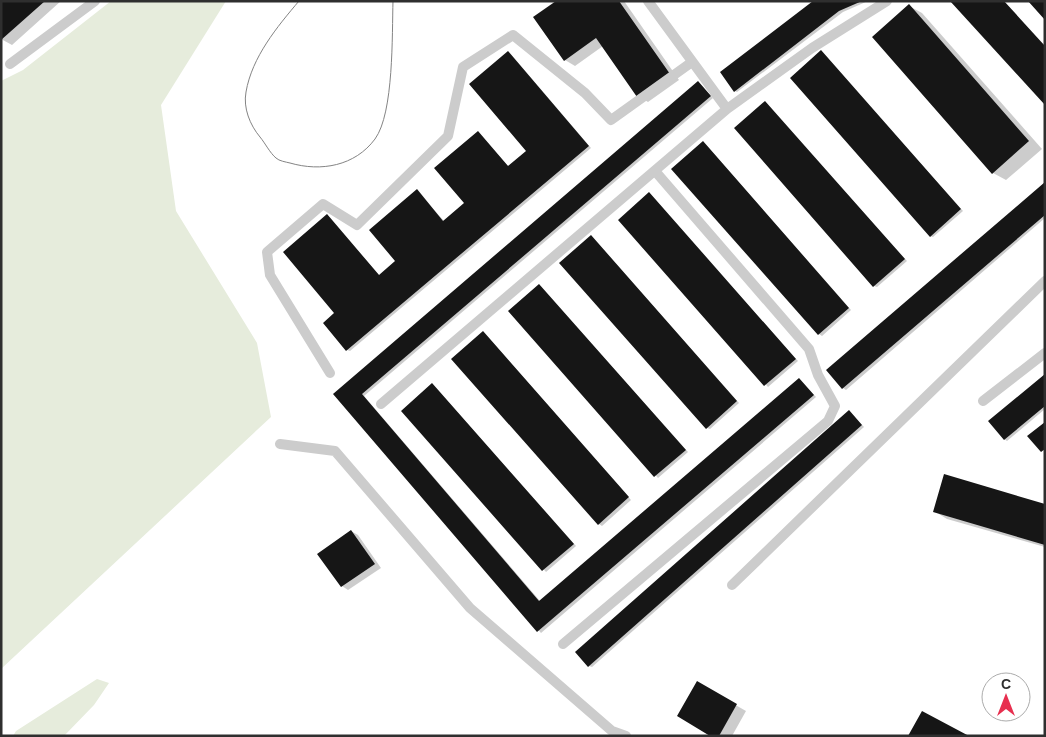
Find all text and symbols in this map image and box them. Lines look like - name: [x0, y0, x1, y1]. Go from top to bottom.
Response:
- north arrow: [981, 672, 1031, 722]
- text: С: [1001, 675, 1011, 692]

